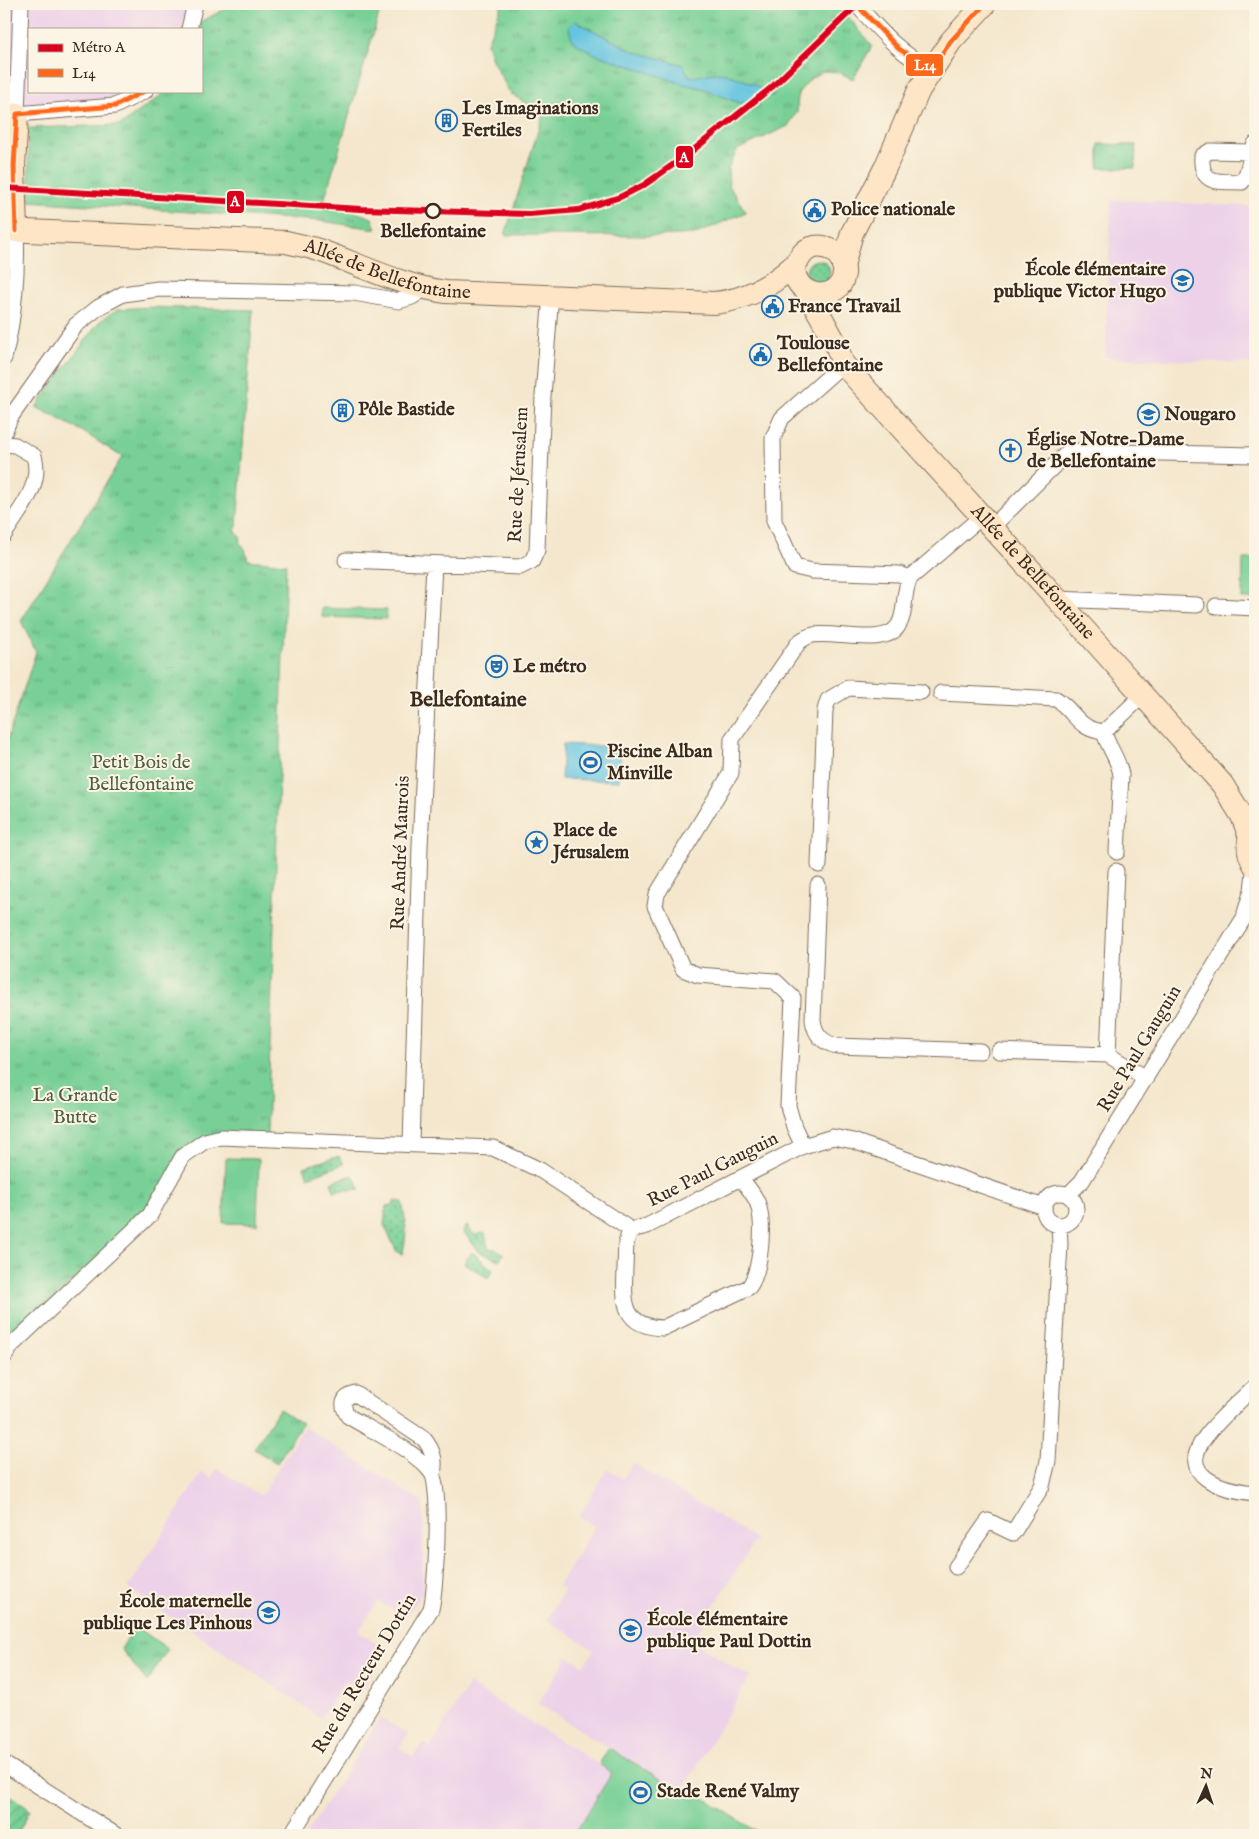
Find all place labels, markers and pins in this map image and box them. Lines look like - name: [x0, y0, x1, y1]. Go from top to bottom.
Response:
- place label: Les Imaginations Fertiles: [462, 97, 599, 143]
- building icon: Les Imaginations Fertiles: [434, 108, 458, 132]
- public building icon: Police nationale: [803, 198, 827, 222]
- place label: Police nationale: [831, 198, 955, 222]
- marker: Bellefontaine: [425, 203, 441, 219]
- place label: Bellefontaine: [380, 220, 486, 244]
- place label: École élémentaire publique Victor Hugo: [993, 257, 1166, 304]
- school or university icon: École élémentaire publique Victor Hugo: [1170, 269, 1194, 293]
- public building icon: France Travail: [760, 295, 784, 319]
- place label: France Travail: [788, 295, 901, 319]
- place label: Toulouse Bellefontaine: [776, 332, 883, 378]
- public building icon: Toulouse Bellefontaine: [749, 343, 773, 367]
- building icon: Pôle Bastide: [330, 398, 354, 422]
- place label: Pôle Bastide: [358, 398, 455, 422]
- school or university icon: Nougaro: [1136, 403, 1160, 427]
- place label: Nougaro: [1163, 403, 1236, 427]
- place label: Église Notre-Dame de Bellefontaine: [1027, 427, 1185, 474]
- church icon: Église Notre-Dame de Bellefontaine: [999, 439, 1023, 463]
- theatre icon: Le métro: [485, 655, 509, 679]
- place label: Le métro: [513, 655, 587, 679]
- place label: Piscine Alban Minville: [607, 740, 713, 786]
- sports icon: Piscine Alban Minville: [579, 751, 603, 775]
- place label: Place de Jérusalem: [550, 819, 630, 865]
- place icon: Place de Jérusalem: [525, 830, 549, 854]
- place label: École maternelle publique Les Pinhous: [82, 1589, 252, 1636]
- school or university icon: École maternelle publique Les Pinhous: [256, 1601, 280, 1625]
- place label: École élémentaire publique Paul Dottin: [646, 1607, 811, 1654]
- school or university icon: École élémentaire publique Paul Dottin: [619, 1619, 643, 1643]
- sports icon: Stade René Valmy: [629, 1780, 653, 1804]
- place label: Stade René Valmy: [657, 1780, 800, 1804]

